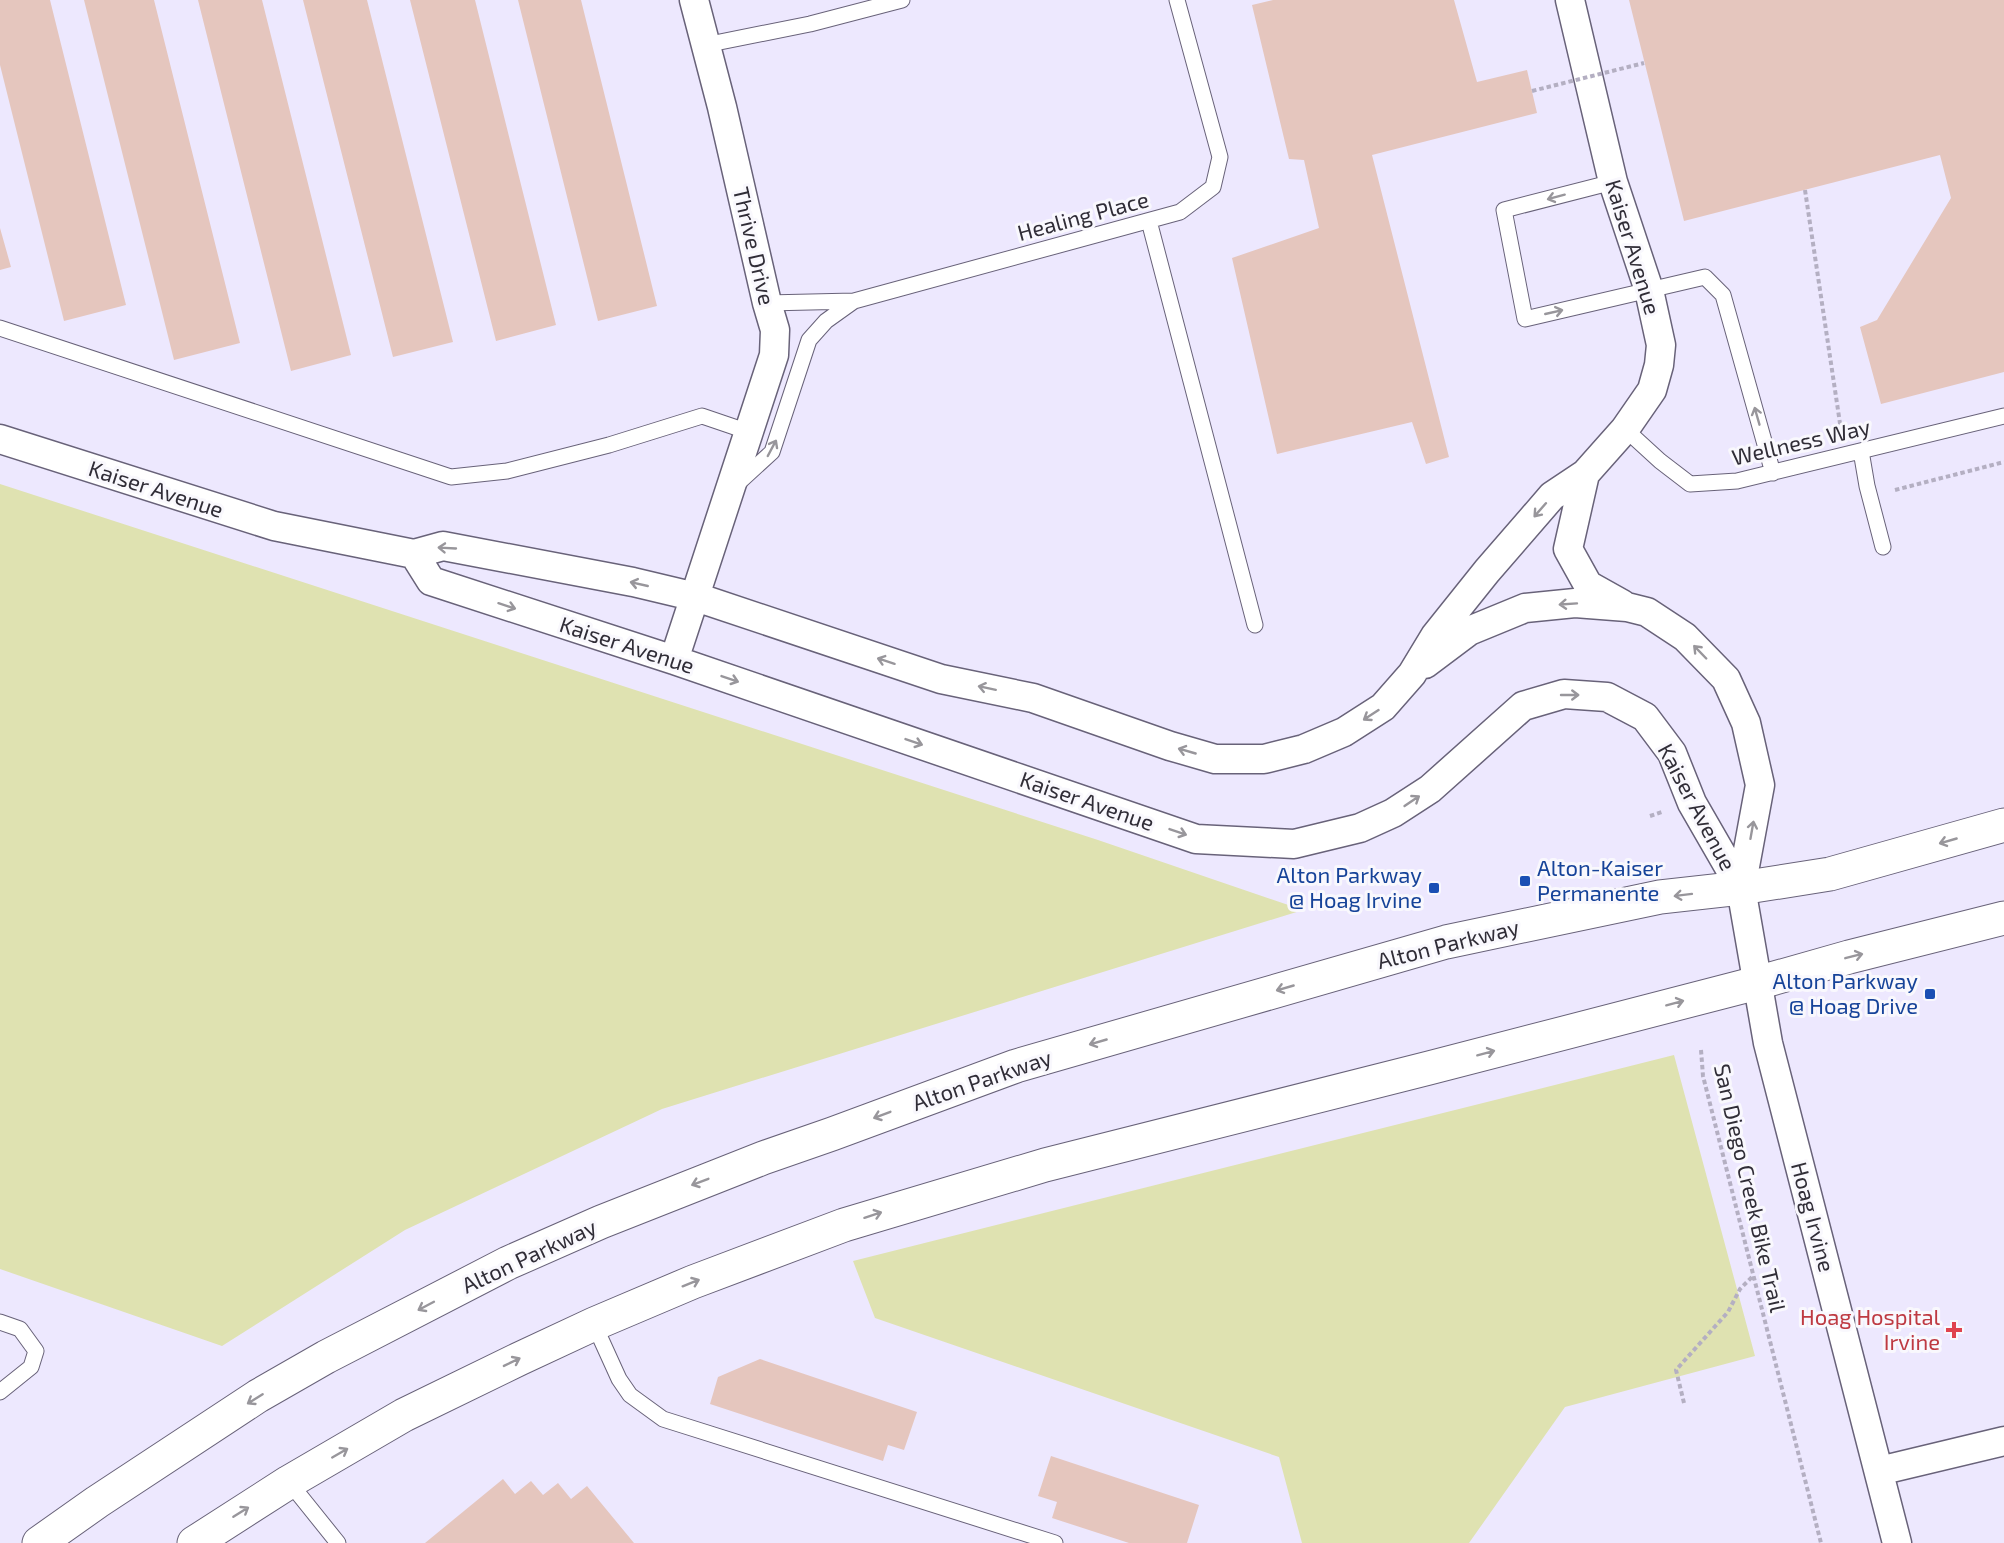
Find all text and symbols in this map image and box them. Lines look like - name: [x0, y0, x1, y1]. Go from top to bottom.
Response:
- street label: Kaiser Avenue: [1601, 176, 1667, 317]
- street label: Thrive Drive: [729, 184, 781, 307]
- street label: Healing Place: [1014, 185, 1151, 245]
- one-way arrow: [1547, 191, 1566, 203]
- one-way arrow: [1544, 306, 1563, 318]
- one-way arrow: [1751, 407, 1762, 426]
- street label: Wellness Way: [1729, 412, 1873, 470]
- one-way arrow: [766, 439, 778, 457]
- street label: Kaiser Avenue: [86, 454, 227, 522]
- one-way arrow: [1533, 502, 1547, 517]
- one-way arrow: [438, 543, 458, 554]
- one-way arrow: [630, 577, 649, 589]
- one-way arrow: [1559, 598, 1579, 609]
- one-way arrow: [497, 601, 516, 612]
- street label: Kaiser Avenue: [557, 610, 698, 678]
- one-way arrow: [1693, 645, 1707, 660]
- one-way arrow: [877, 654, 896, 665]
- one-way arrow: [720, 674, 739, 685]
- one-way arrow: [978, 682, 998, 693]
- one-way arrow: [1560, 689, 1579, 701]
- one-way arrow: [1363, 709, 1379, 721]
- one-way arrow: [904, 737, 923, 748]
- street label: Kaiser Avenue: [1654, 739, 1742, 874]
- one-way arrow: [1177, 745, 1196, 756]
- street label: Kaiser Avenue: [1017, 765, 1158, 835]
- one-way arrow: [1403, 795, 1420, 807]
- one-way arrow: [1746, 821, 1757, 841]
- one-way arrow: [1168, 828, 1187, 839]
- one-way arrow: [1939, 836, 1958, 847]
- place label: Alton-Kaiser Permanente: [1537, 854, 1663, 905]
- place label: Alton Parkway @ Hoag Irvine: [1277, 861, 1422, 912]
- marker: Alton-Kaiser Permanente: [1518, 874, 1532, 888]
- marker: Alton Parkway @ Hoag Irvine: [1427, 881, 1441, 895]
- one-way arrow: [1674, 889, 1694, 900]
- street label: Alton Parkway: [1374, 913, 1522, 973]
- one-way arrow: [1844, 949, 1863, 961]
- place label: Alton Parkway @ Hoag Drive: [1773, 967, 1918, 1018]
- one-way arrow: [1276, 983, 1295, 994]
- marker: Alton Parkway @ Hoag Drive: [1923, 987, 1937, 1001]
- one-way arrow: [1665, 997, 1684, 1008]
- one-way arrow: [1089, 1037, 1108, 1048]
- street label: Alton Parkway: [909, 1043, 1055, 1115]
- one-way arrow: [1476, 1046, 1495, 1058]
- street label: San Diego Creek Bike Trail: [1710, 1061, 1792, 1315]
- one-way arrow: [874, 1110, 892, 1121]
- street label: Hoag Irvine: [1787, 1159, 1841, 1275]
- one-way arrow: [691, 1178, 709, 1189]
- one-way arrow: [863, 1209, 882, 1220]
- street label: Alton Parkway: [457, 1212, 600, 1298]
- one-way arrow: [681, 1277, 699, 1288]
- one-way arrow: [418, 1301, 436, 1312]
- place label: Hoag Hospital Irvine: [1800, 1303, 1940, 1354]
- marker: Hoag Hospital Irvine: [1945, 1321, 1963, 1339]
- one-way arrow: [503, 1356, 521, 1367]
- one-way arrow: [247, 1393, 264, 1405]
- one-way arrow: [331, 1447, 348, 1459]
- one-way arrow: [232, 1506, 249, 1518]

